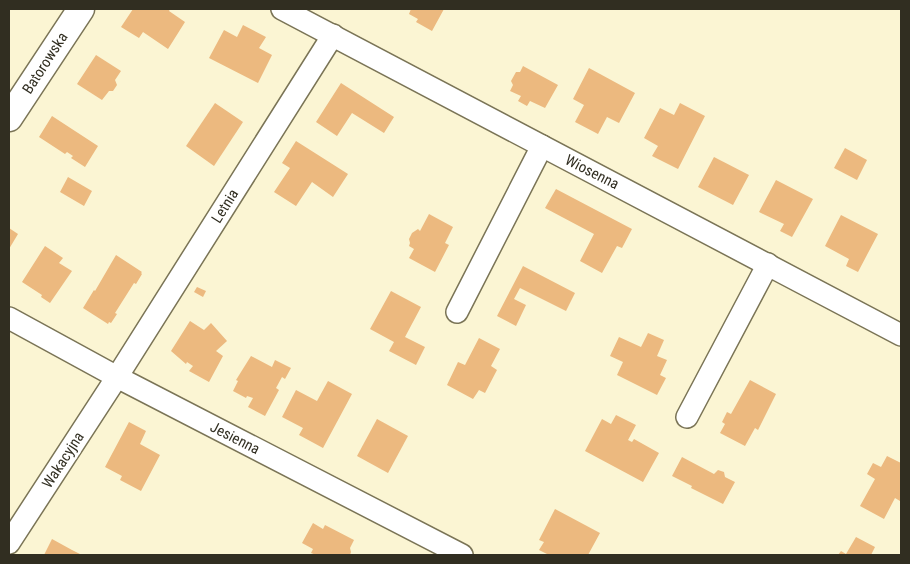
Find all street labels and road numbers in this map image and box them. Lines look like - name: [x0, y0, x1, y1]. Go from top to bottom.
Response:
- street label: Batorowska: [18, 29, 72, 97]
- street label: Wiosenna: [562, 151, 622, 193]
- street label: Letnia: [208, 186, 242, 226]
- street label: Jesienna: [207, 418, 263, 458]
- street label: Wakacyjna: [38, 429, 88, 491]

